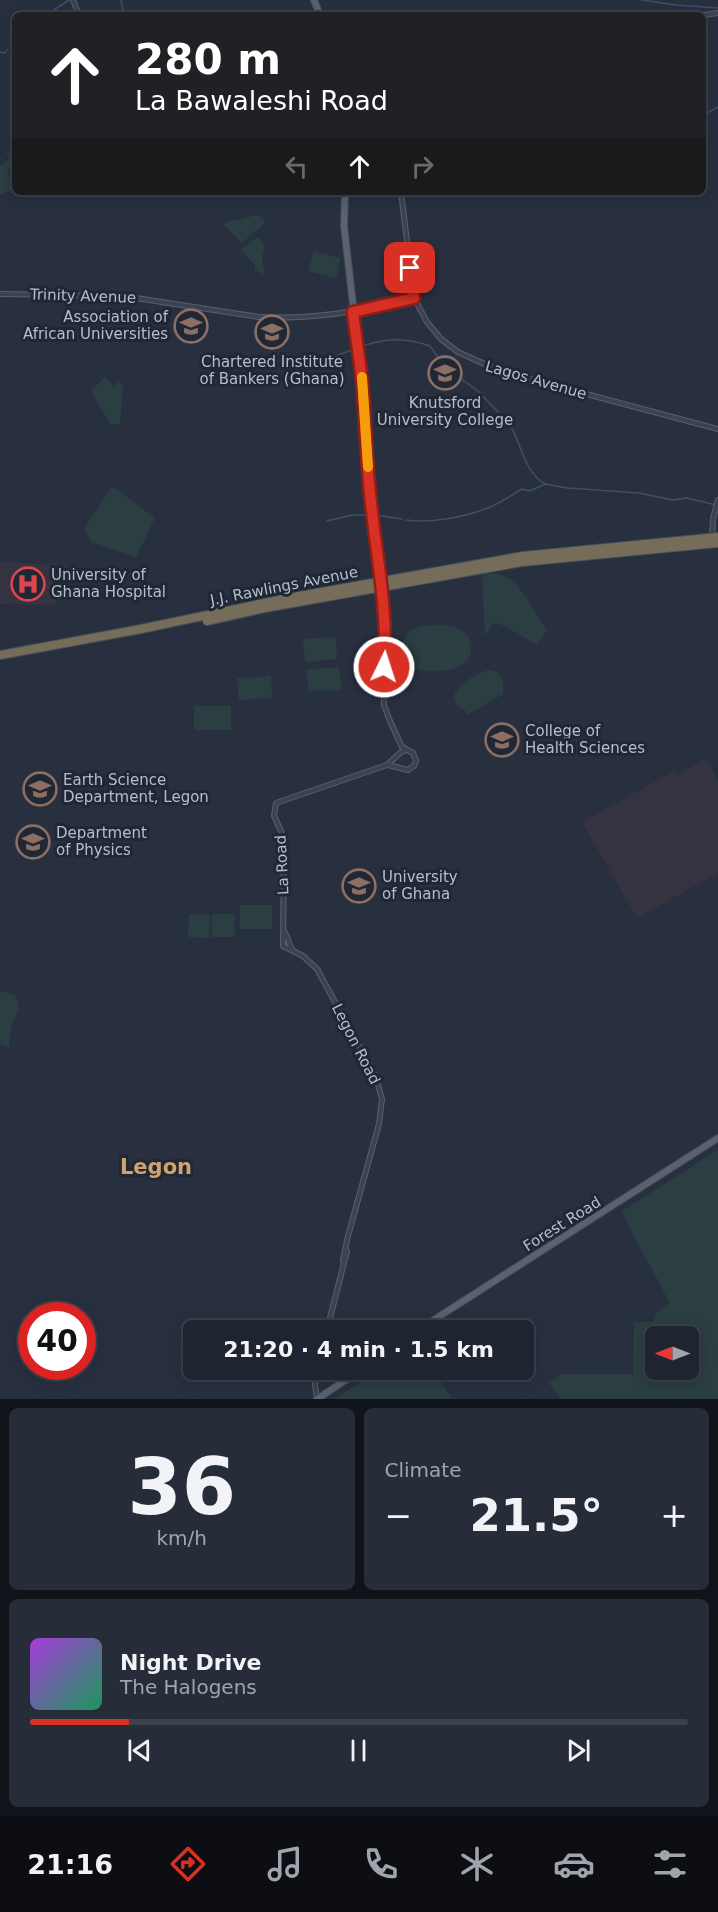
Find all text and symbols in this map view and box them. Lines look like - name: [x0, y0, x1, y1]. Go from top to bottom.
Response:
- text: 280 m: [135, 35, 281, 84]
- icon: ahead: [36, 36, 114, 114]
- text: La Bawaleshi Road: [135, 85, 388, 116]
- icon: left: [280, 150, 313, 183]
- icon: ahead: [343, 150, 376, 183]
- icon: right: [406, 150, 439, 183]
- pin: [384, 242, 435, 293]
- icon: arrive: [393, 251, 426, 284]
- street label: Trinity Avenue: [29, 285, 136, 307]
- place label: Association of African Universities: [23, 308, 169, 343]
- school or university icon: Association of African Universities: [173, 308, 209, 344]
- school or university icon: Chartered Institute of Bankers (Ghana): [254, 314, 290, 350]
- place label: Chartered Institute of Bankers (Ghana): [199, 353, 345, 388]
- school or university icon: Knutsford University College: [427, 355, 463, 391]
- street label: Lagos Avenue: [483, 357, 589, 403]
- place label: Knutsford University College: [377, 394, 513, 429]
- street label: J.J. Rawlings Avenue: [207, 563, 360, 609]
- hospital icon: University of Ghana Hospital: [10, 566, 46, 602]
- place label: University of Ghana Hospital: [51, 566, 166, 601]
- position arrow: [352, 635, 416, 699]
- school or university icon: College of Health Sciences: [484, 722, 520, 758]
- place label: College of Health Sciences: [525, 722, 645, 757]
- school or university icon: Earth Science Department, Legon: [22, 771, 58, 807]
- place label: Earth Science Department, Legon: [63, 771, 209, 806]
- school or university icon: Department of Physics: [15, 824, 51, 860]
- place label: Department of Physics: [56, 824, 147, 859]
- street label: La Road: [271, 835, 293, 895]
- school or university icon: University of Ghana: [341, 868, 377, 904]
- place label: University of Ghana: [382, 868, 458, 903]
- street label: Legon Road: [328, 1001, 384, 1087]
- district label: Legon: [120, 1155, 192, 1179]
- street label: Forest Road: [520, 1193, 604, 1255]
- speed limit sign: 40: [18, 1302, 96, 1380]
- north arrow: [645, 1326, 699, 1380]
- map controls: [645, 1326, 699, 1380]
- text: 21:20 · 4 min · 1.5 km: [223, 1337, 494, 1362]
- text: 36: [127, 1442, 236, 1532]
- text: Climate: [385, 1458, 461, 1482]
- text: 21.5°: [469, 1489, 603, 1542]
- text: −: [385, 1496, 412, 1535]
- text: +: [660, 1496, 688, 1535]
- text: km/h: [157, 1526, 207, 1550]
- text: Night Drive: [120, 1650, 261, 1675]
- text: The Halogens: [120, 1675, 257, 1699]
- icon: previous: [123, 1734, 156, 1767]
- icon: pause: [342, 1734, 375, 1767]
- icon: next: [562, 1734, 595, 1767]
- icon: directions: [167, 1843, 209, 1885]
- icon: music: [264, 1843, 306, 1885]
- icon: phone: [360, 1843, 402, 1885]
- icon: climate: [456, 1843, 498, 1885]
- icon: car: [553, 1843, 595, 1885]
- icon: filters: [649, 1843, 691, 1885]
- text: 21:16: [27, 1849, 113, 1880]

